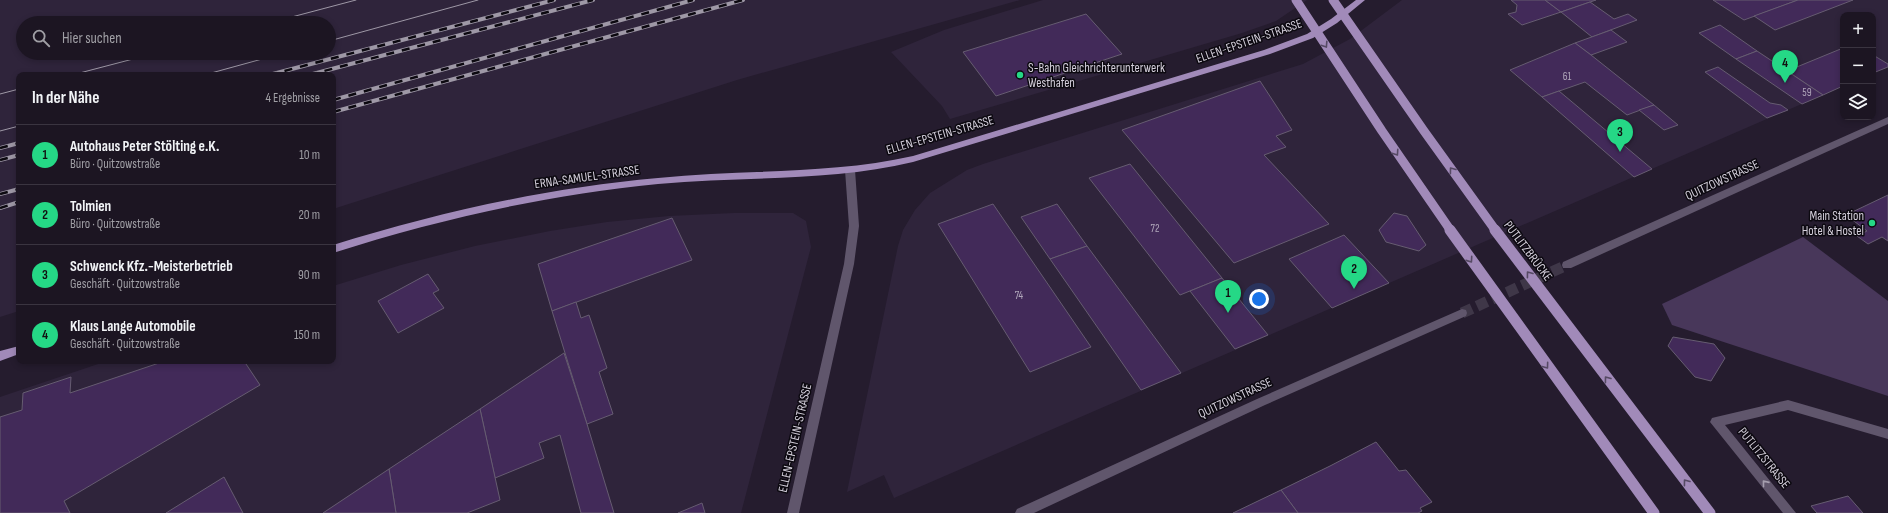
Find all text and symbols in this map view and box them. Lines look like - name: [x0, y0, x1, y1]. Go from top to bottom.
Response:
- map controls: [1840, 12, 1876, 120]
- button: +: [1840, 12, 1876, 48]
- street label: ELLEN-EPSTEIN-STRASSE: [1194, 15, 1304, 67]
- search box: [16, 16, 336, 60]
- icon: search: [30, 27, 52, 49]
- text: Hier suchen: [62, 29, 122, 48]
- one-way arrow: [1320, 41, 1328, 48]
- button: −: [1840, 48, 1876, 84]
- pin: 4: [1772, 50, 1798, 83]
- place label: S-Bahn Gleichrichterunterwerk Westhafen: [1028, 60, 1165, 91]
- marker: S-Bahn Gleichrichterunterwerk Westhafen: [1015, 70, 1025, 80]
- house number: 61: [1563, 70, 1571, 83]
- button: layers: [1840, 84, 1876, 120]
- house number: 59: [1802, 86, 1812, 99]
- text: In der Nähe: [32, 88, 99, 108]
- text: 4 Ergebnisse: [266, 90, 320, 106]
- street label: ELLEN-EPSTEIN-STRASSE: [884, 112, 996, 158]
- pin: 3: [1607, 119, 1633, 152]
- text: Autohaus Peter Stölting e.K.: [70, 137, 219, 156]
- text: 1: [42, 147, 48, 163]
- text: 10 m: [299, 147, 320, 163]
- one-way arrow: [1391, 149, 1398, 156]
- text: Büro · Quitzowstraße: [70, 156, 160, 172]
- street label: QUITZOWSTRASSE: [1683, 156, 1761, 204]
- street label: ERNA-SAMUEL-STRASSE: [533, 162, 641, 192]
- one-way arrow: [1449, 167, 1457, 174]
- text: Tolmien: [70, 197, 111, 216]
- text: 2: [42, 207, 48, 223]
- text: 20 m: [298, 207, 320, 223]
- place label: Main Station Hotel & Hostel: [1802, 208, 1864, 239]
- text: Büro · Quitzowstraße: [70, 216, 160, 232]
- street label: PUTLITZBRÜCKE: [1500, 217, 1557, 284]
- marker: Main Station Hotel & Hostel: [1867, 218, 1877, 228]
- house number: 72: [1151, 222, 1160, 235]
- pin: 2: [1341, 256, 1367, 289]
- one-way arrow: [1465, 256, 1473, 263]
- text: Schwenck Kfz.-Meisterbetrieb: [70, 257, 233, 276]
- text: 3: [42, 267, 48, 283]
- text: 90 m: [298, 267, 320, 283]
- one-way arrow: [1527, 272, 1534, 279]
- text: Geschäft · Quitzowstraße: [70, 276, 180, 292]
- pin: 1: [1215, 280, 1241, 313]
- house number: 74: [1015, 289, 1024, 302]
- your location: [1249, 289, 1269, 309]
- text: Klaus Lange Automobile: [70, 317, 196, 336]
- text: 4: [42, 327, 48, 343]
- text: 150 m: [294, 327, 320, 343]
- text: Geschäft · Quitzowstraße: [70, 336, 180, 352]
- one-way arrow: [1541, 362, 1549, 369]
- street label: QUITZOWSTRASSE: [1196, 374, 1274, 422]
- one-way arrow: [1605, 376, 1612, 383]
- street label: ELLEN-EPSTEIN-STRASSE: [775, 382, 815, 494]
- street label: PUTLITZSTRASSE: [1735, 424, 1793, 492]
- one-way arrow: [1683, 479, 1691, 486]
- one-way arrow: [1763, 480, 1770, 487]

